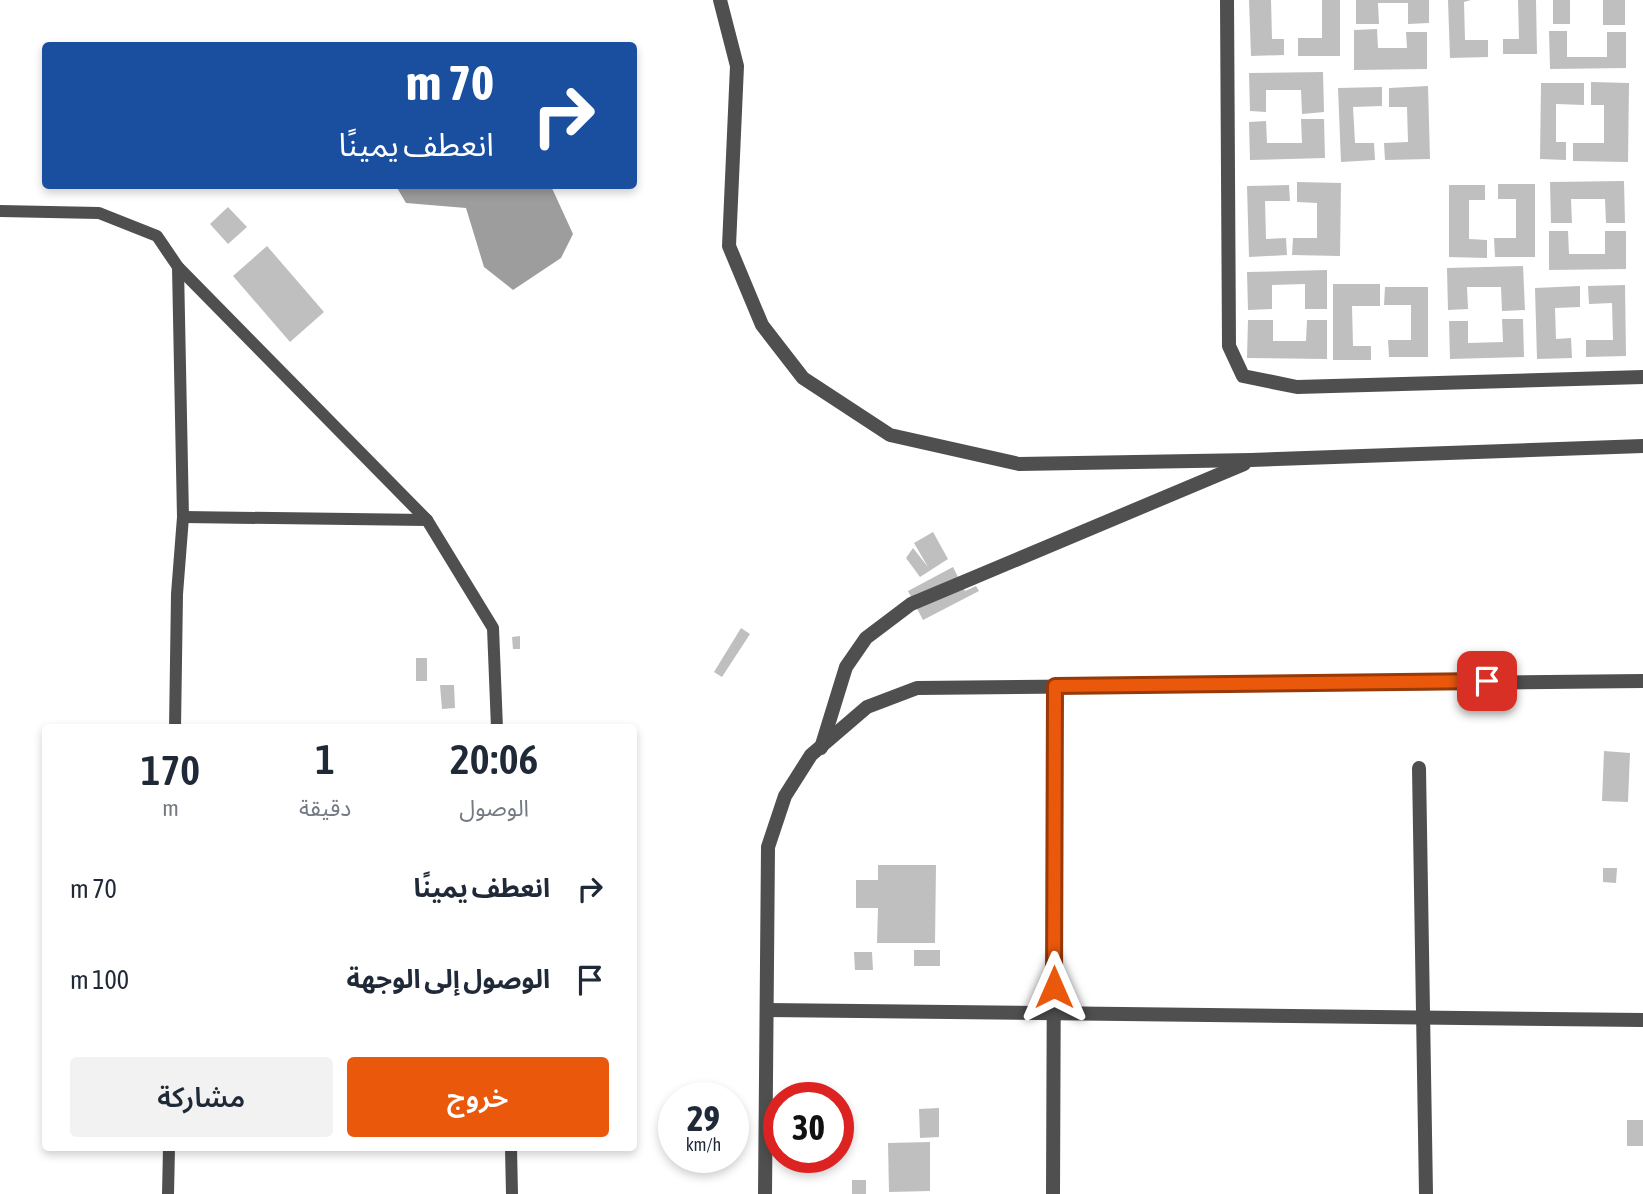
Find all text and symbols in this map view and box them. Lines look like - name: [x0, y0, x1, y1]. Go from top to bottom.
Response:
- text: 70 m: [406, 54, 494, 110]
- icon: right: [518, 70, 609, 161]
- text: انعطف يمينًا: [339, 126, 494, 163]
- pin: [1457, 651, 1517, 711]
- icon: arrive: [1468, 662, 1506, 700]
- text: 1: [315, 735, 335, 783]
- text: 20:06: [450, 735, 538, 783]
- text: 170: [141, 746, 200, 794]
- text: m: [162, 795, 179, 821]
- text: دقيقة: [299, 795, 351, 821]
- text: الوصول: [459, 795, 529, 821]
- icon: right: [571, 870, 609, 908]
- text: انعطف يمينًا: [413, 873, 550, 903]
- text: 70 m: [70, 874, 117, 904]
- position arrow: [1017, 950, 1091, 1024]
- icon: arrive: [571, 961, 609, 999]
- text: الوصول إلى الوجهة: [347, 964, 550, 994]
- text: 100 m: [70, 965, 129, 995]
- button: مشاركة: [70, 1057, 333, 1137]
- button: خروج: [347, 1057, 609, 1137]
- speed limit sign: 30: [763, 1082, 854, 1173]
- text: 29: [687, 1098, 720, 1138]
- text: km/h: [686, 1134, 721, 1155]

